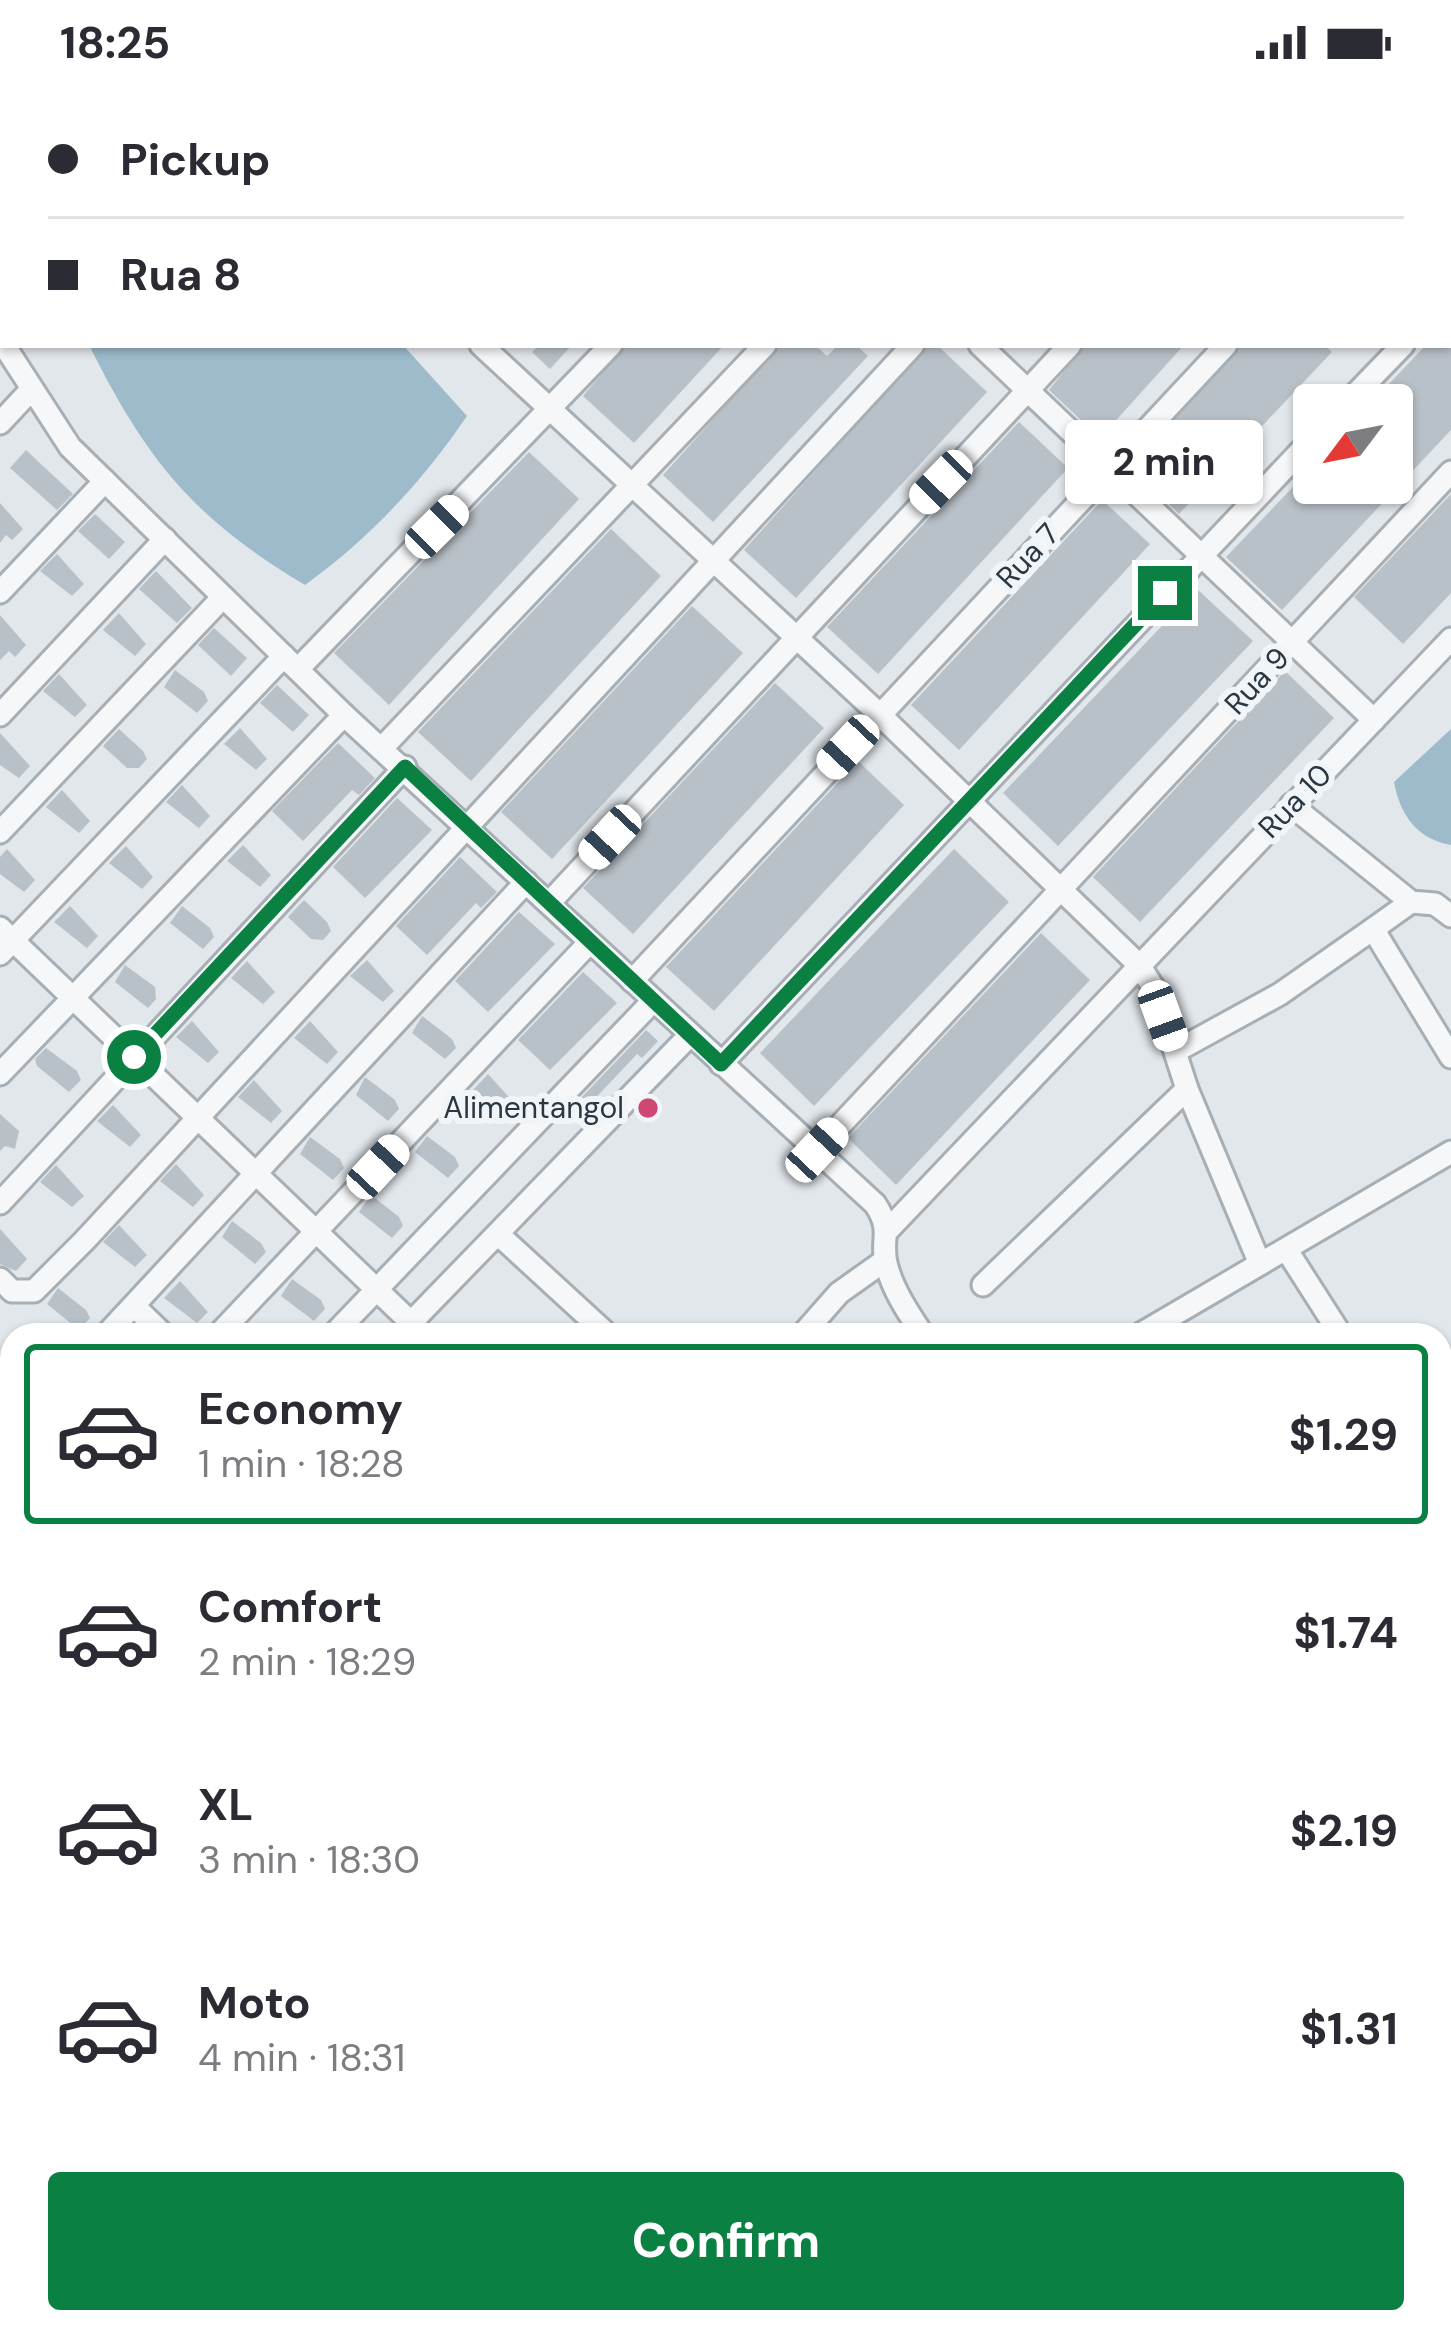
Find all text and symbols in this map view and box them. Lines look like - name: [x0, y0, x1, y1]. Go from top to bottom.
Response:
- text: 18:25: [60, 13, 170, 72]
- text: Pickup: [120, 130, 270, 189]
- text: Rua 8: [120, 245, 242, 304]
- north arrow: [1293, 384, 1413, 504]
- map controls: [1293, 384, 1413, 504]
- callout: 2 min: [1066, 419, 1264, 503]
- text: 2 min: [1112, 436, 1216, 487]
- car: [903, 444, 979, 520]
- car: [399, 489, 475, 565]
- street label: Rua 7: [988, 515, 1068, 597]
- route end: [1138, 566, 1192, 620]
- street label: Rua 9: [1216, 639, 1298, 723]
- car: [810, 708, 886, 786]
- street label: Rua 10: [1250, 755, 1340, 846]
- car: [572, 798, 648, 876]
- car: [1134, 976, 1192, 1056]
- route start: [107, 1030, 161, 1084]
- place label: Alimentangol: [443, 1088, 624, 1127]
- marker: Alimentangol: [635, 1095, 661, 1121]
- car: [779, 1111, 855, 1189]
- car: [340, 1128, 416, 1206]
- text: Economy: [198, 1379, 403, 1438]
- icon: car: [54, 1380, 162, 1488]
- text: $1.29: [1289, 1405, 1398, 1464]
- text: 1 min · 18:28: [198, 1438, 405, 1489]
- text: Comfort: [198, 1577, 382, 1636]
- icon: car: [54, 1578, 162, 1686]
- text: $1.74: [1293, 1603, 1398, 1662]
- text: 2 min · 18:29: [198, 1636, 416, 1687]
- text: XL: [198, 1775, 253, 1834]
- icon: car: [54, 1776, 162, 1884]
- text: $2.19: [1290, 1801, 1398, 1860]
- text: 3 min · 18:30: [198, 1834, 420, 1885]
- text: Moto: [198, 1973, 311, 2032]
- icon: car: [54, 1974, 162, 2082]
- text: $1.31: [1300, 1999, 1398, 2058]
- text: 4 min · 18:31: [198, 2032, 405, 2083]
- button: Confirm: [48, 2172, 1404, 2310]

